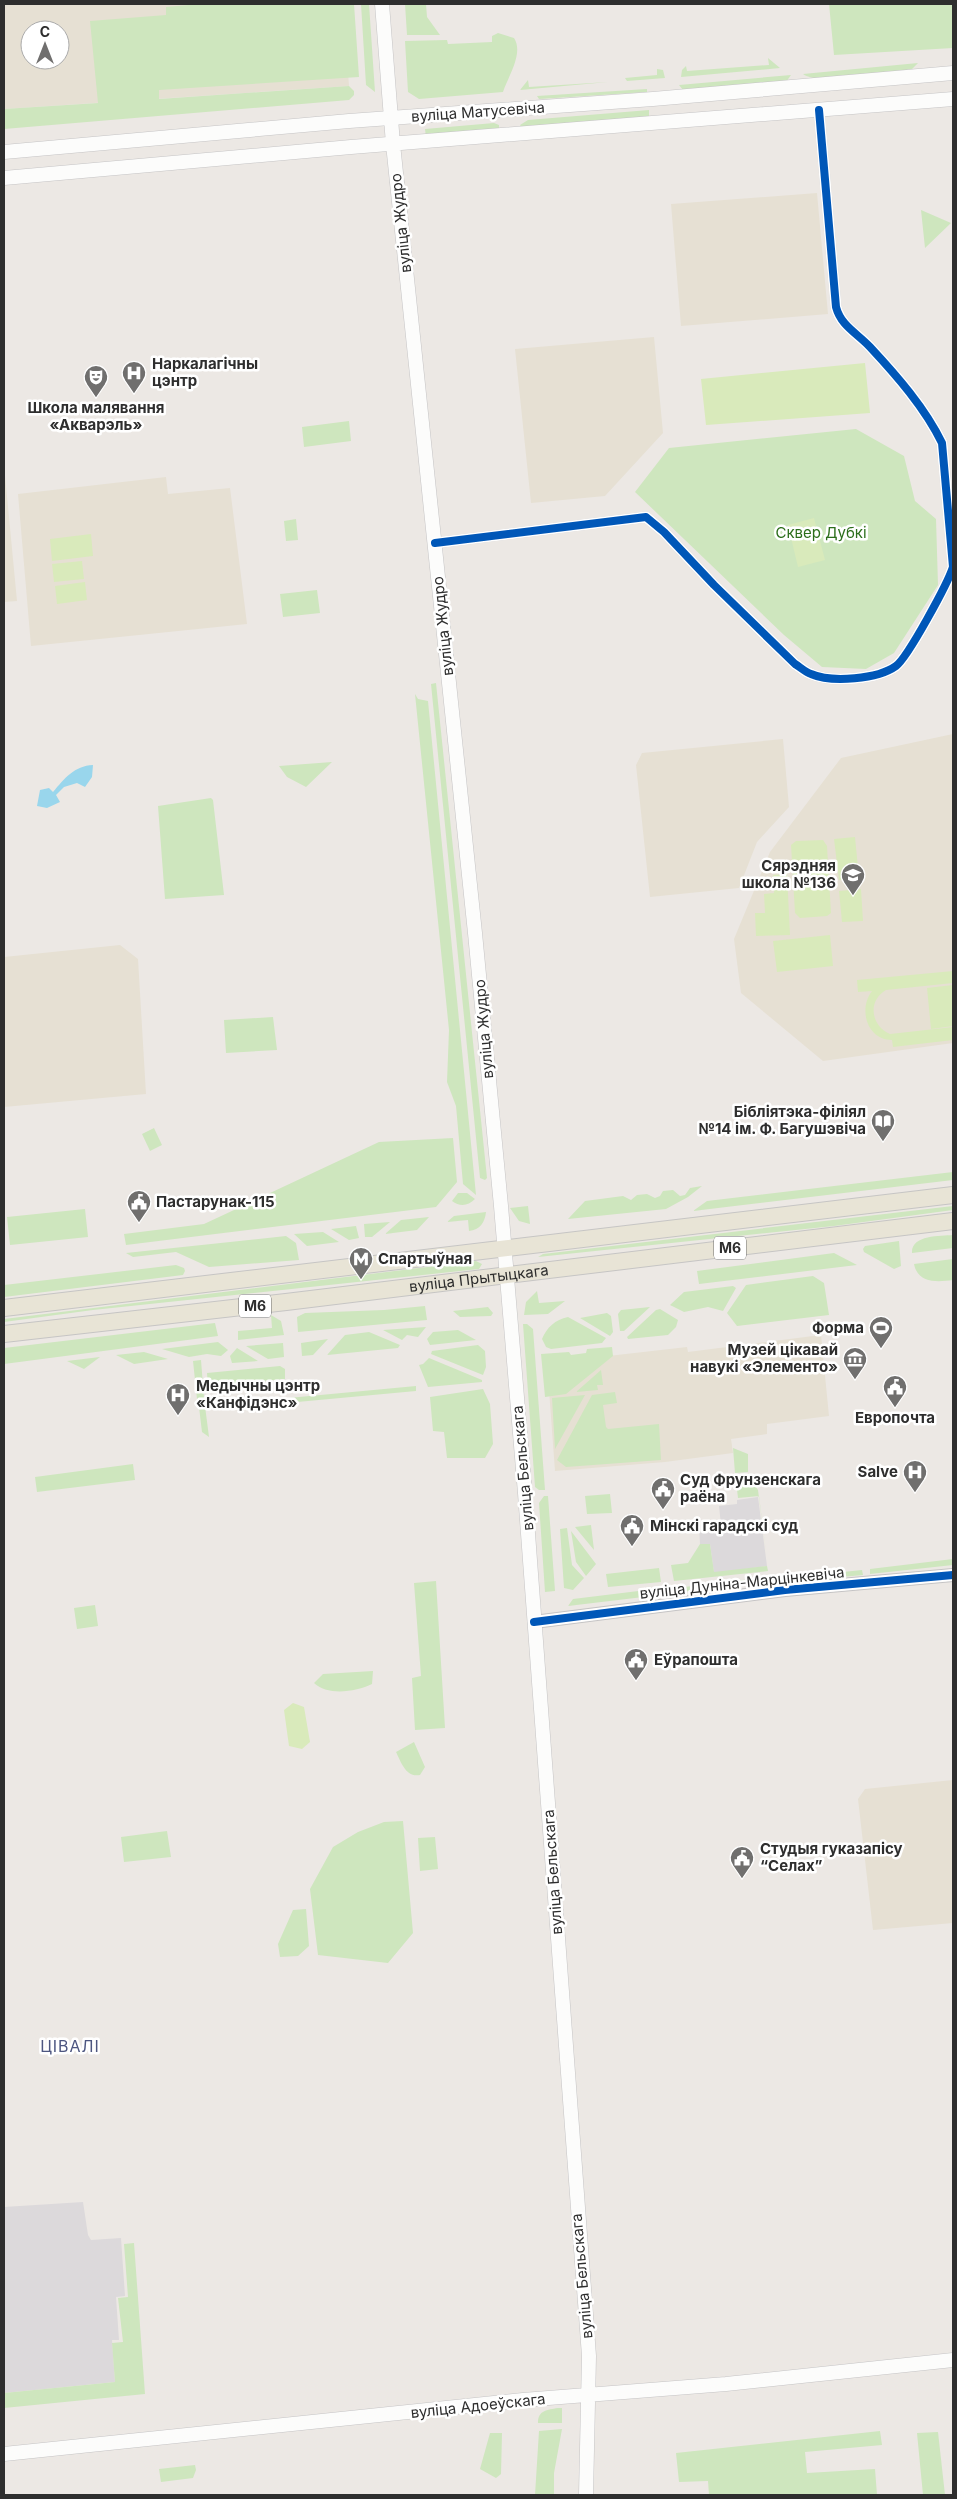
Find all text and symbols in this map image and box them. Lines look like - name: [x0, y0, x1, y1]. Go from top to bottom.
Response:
- north arrow: [20, 20, 70, 70]
- text: С: [40, 23, 50, 40]
- street label: вуліца Матусевіча: [410, 97, 545, 126]
- street label: вуліца Жудро: [386, 172, 415, 274]
- place label: Наркалагічны цэнтр: [152, 354, 258, 390]
- hospital icon: Наркалагічны цэнтр: [121, 360, 147, 394]
- theatre icon: Школа малявання «Акварэль»: [83, 364, 109, 398]
- place label: Школа малявання «Акварэль»: [27, 398, 165, 434]
- park label: Сквер Дубкі: [775, 523, 867, 542]
- street label: вуліца Жудро: [428, 575, 457, 677]
- place label: Сярэдняя школа №136: [742, 856, 836, 892]
- school or university icon: Сярэдняя школа №136: [840, 862, 866, 896]
- street label: вуліца Жудро: [470, 978, 497, 1080]
- place label: Бібліятэка-філіял №14 ім. Ф. Багушэвіча: [698, 1102, 866, 1138]
- library icon: Бібліятэка-філіял №14 ім. Ф. Багушэвіча: [870, 1108, 896, 1142]
- public building icon: Пастарунак-115: [126, 1189, 152, 1223]
- place label: Пастарунак-115: [156, 1192, 275, 1211]
- road number: М6: [714, 1236, 746, 1260]
- metro station icon: Спартыўная: [348, 1246, 374, 1280]
- place label: Спартыўная: [378, 1249, 472, 1268]
- street label: вуліца Прытыцкага: [408, 1260, 550, 1296]
- road number: М6: [239, 1294, 271, 1318]
- sports icon: Форма: [868, 1315, 894, 1349]
- place label: Форма: [812, 1318, 864, 1337]
- place label: Музей цікавай навукі «Элементо»: [690, 1340, 838, 1376]
- museum icon: Музей цікавай навукі «Элементо»: [842, 1346, 868, 1380]
- public building icon: Европочта: [882, 1374, 908, 1408]
- place label: Медычны цэнтр «Канфідэнс»: [196, 1376, 320, 1412]
- hospital icon: Медычны цэнтр «Канфідэнс»: [165, 1382, 191, 1416]
- street label: вуліца Бельскага: [508, 1405, 537, 1531]
- place label: Европочта: [855, 1408, 935, 1427]
- hospital icon: Salve: [902, 1459, 928, 1493]
- place label: Salve: [858, 1462, 898, 1481]
- place label: Суд Фрунзенскага раёна: [680, 1470, 821, 1506]
- public building icon: Суд Фрунзенскага раёна: [650, 1476, 676, 1510]
- public building icon: Мінскі гарадскі суд: [619, 1513, 645, 1547]
- place label: Мінскі гарадскі суд: [650, 1516, 798, 1535]
- street label: вуліца Дуніна-Марцінкевіча: [639, 1562, 845, 1603]
- public building icon: Еўрапошта: [623, 1647, 649, 1681]
- place label: Еўрапошта: [654, 1650, 738, 1669]
- street label: вуліца Бельскага: [539, 1809, 566, 1935]
- place label: Студыя гуказапісу “Селах”: [760, 1839, 903, 1875]
- public building icon: Студыя гуказапісу “Селах”: [729, 1845, 755, 1879]
- district label: ЦІВАЛІ: [40, 2036, 100, 2056]
- street label: вуліца Бельскага: [567, 2213, 596, 2339]
- street label: вуліца Адоеўскага: [410, 2389, 546, 2422]

